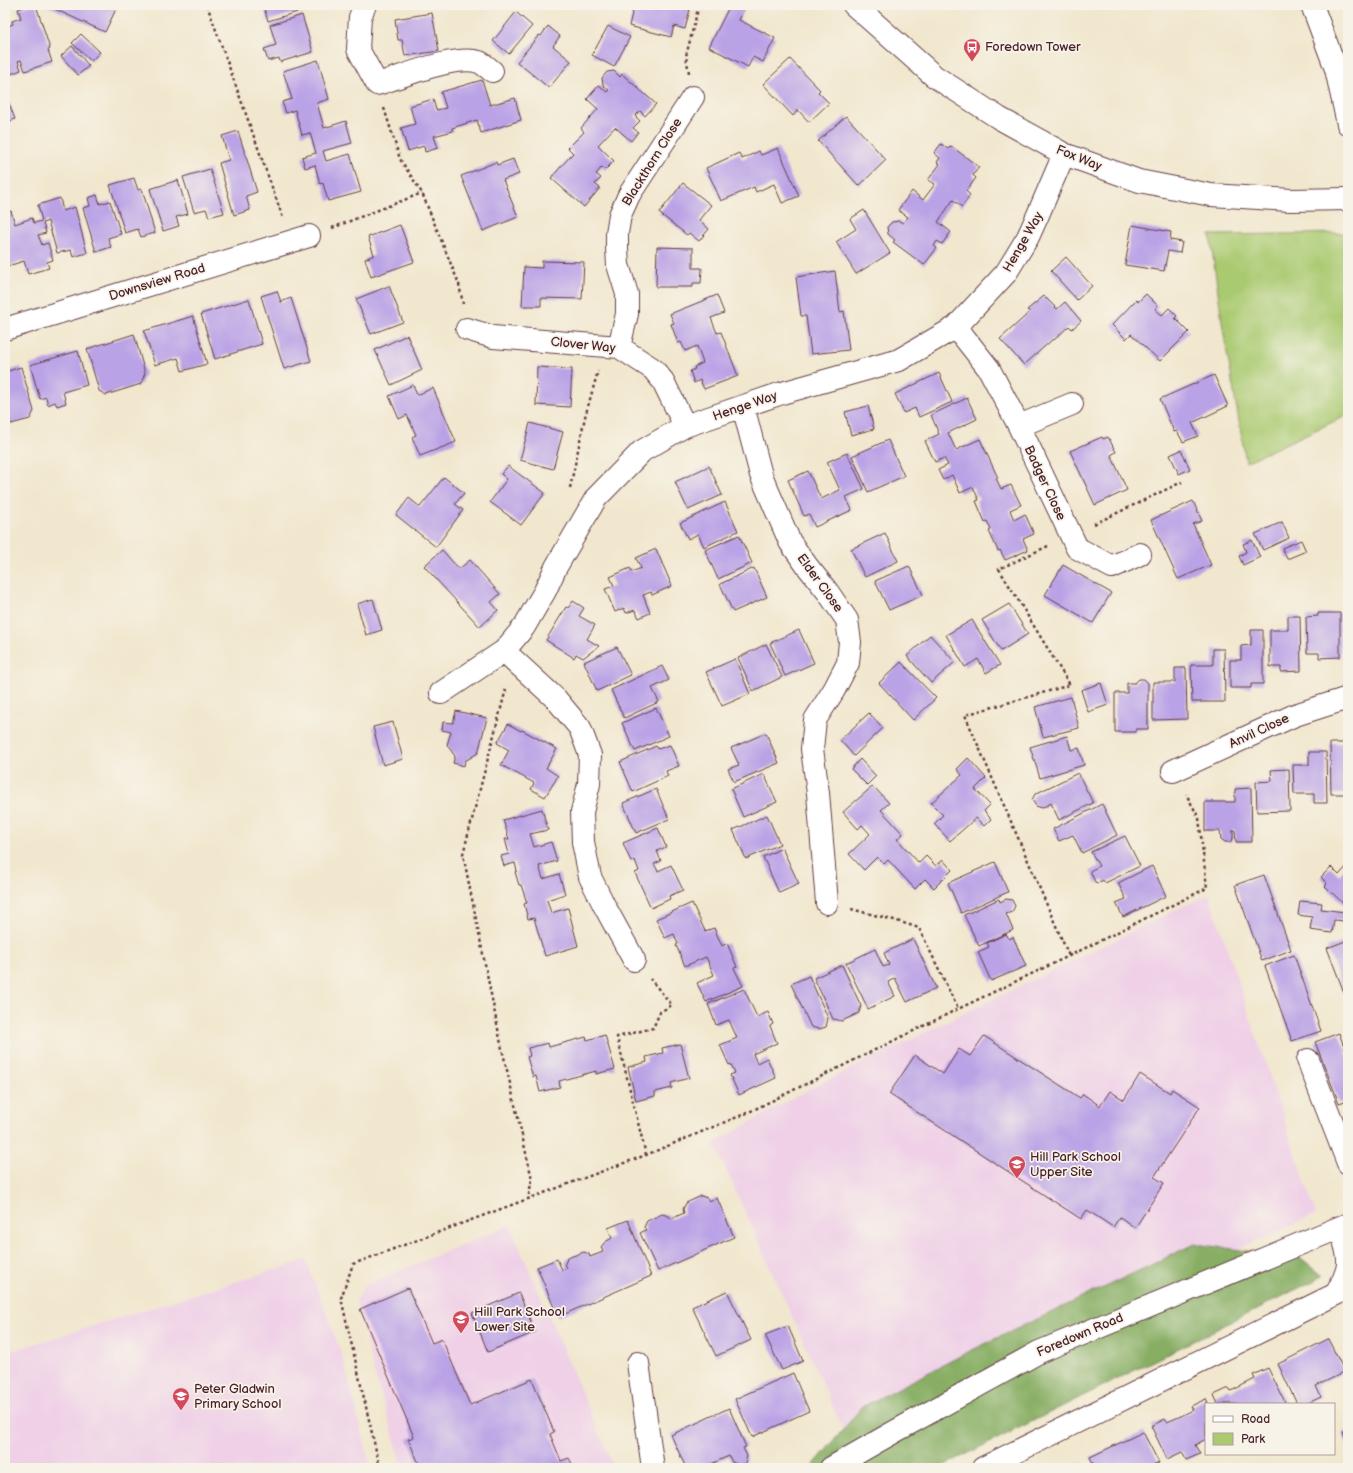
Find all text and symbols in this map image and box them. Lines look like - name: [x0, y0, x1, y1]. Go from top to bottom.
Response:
- bus stop icon: Foredown Tower: [962, 37, 982, 62]
- place label: Foredown Tower: [985, 39, 1081, 55]
- street label: Blackthorn Close: [619, 115, 686, 209]
- street label: Fox Way: [1054, 142, 1104, 174]
- street label: Henge Way: [999, 209, 1047, 275]
- street label: Downsview Road: [107, 260, 207, 304]
- street label: Clover Way: [550, 334, 616, 356]
- street label: Henge Way: [711, 387, 779, 424]
- street label: Badger Close: [1021, 443, 1069, 523]
- street label: Elder Close: [793, 551, 847, 616]
- street label: Anvil Close: [1226, 710, 1292, 752]
- place label: Hill Park School Upper Site: [1030, 1149, 1121, 1180]
- school or university icon: Hill Park School Upper Site: [1007, 1154, 1027, 1179]
- place label: Hill Park School Lower Site: [474, 1304, 565, 1335]
- school or university icon: Hill Park School Lower Site: [451, 1309, 471, 1334]
- street label: Foredown Road: [1034, 1310, 1126, 1360]
- place label: Peter Gladwin Primary School: [194, 1381, 281, 1412]
- school or university icon: Peter Gladwin Primary School: [171, 1386, 191, 1411]
- legend: [1205, 1403, 1335, 1455]
- text: Road: [1241, 1412, 1270, 1427]
- text: Park: [1241, 1432, 1265, 1447]

